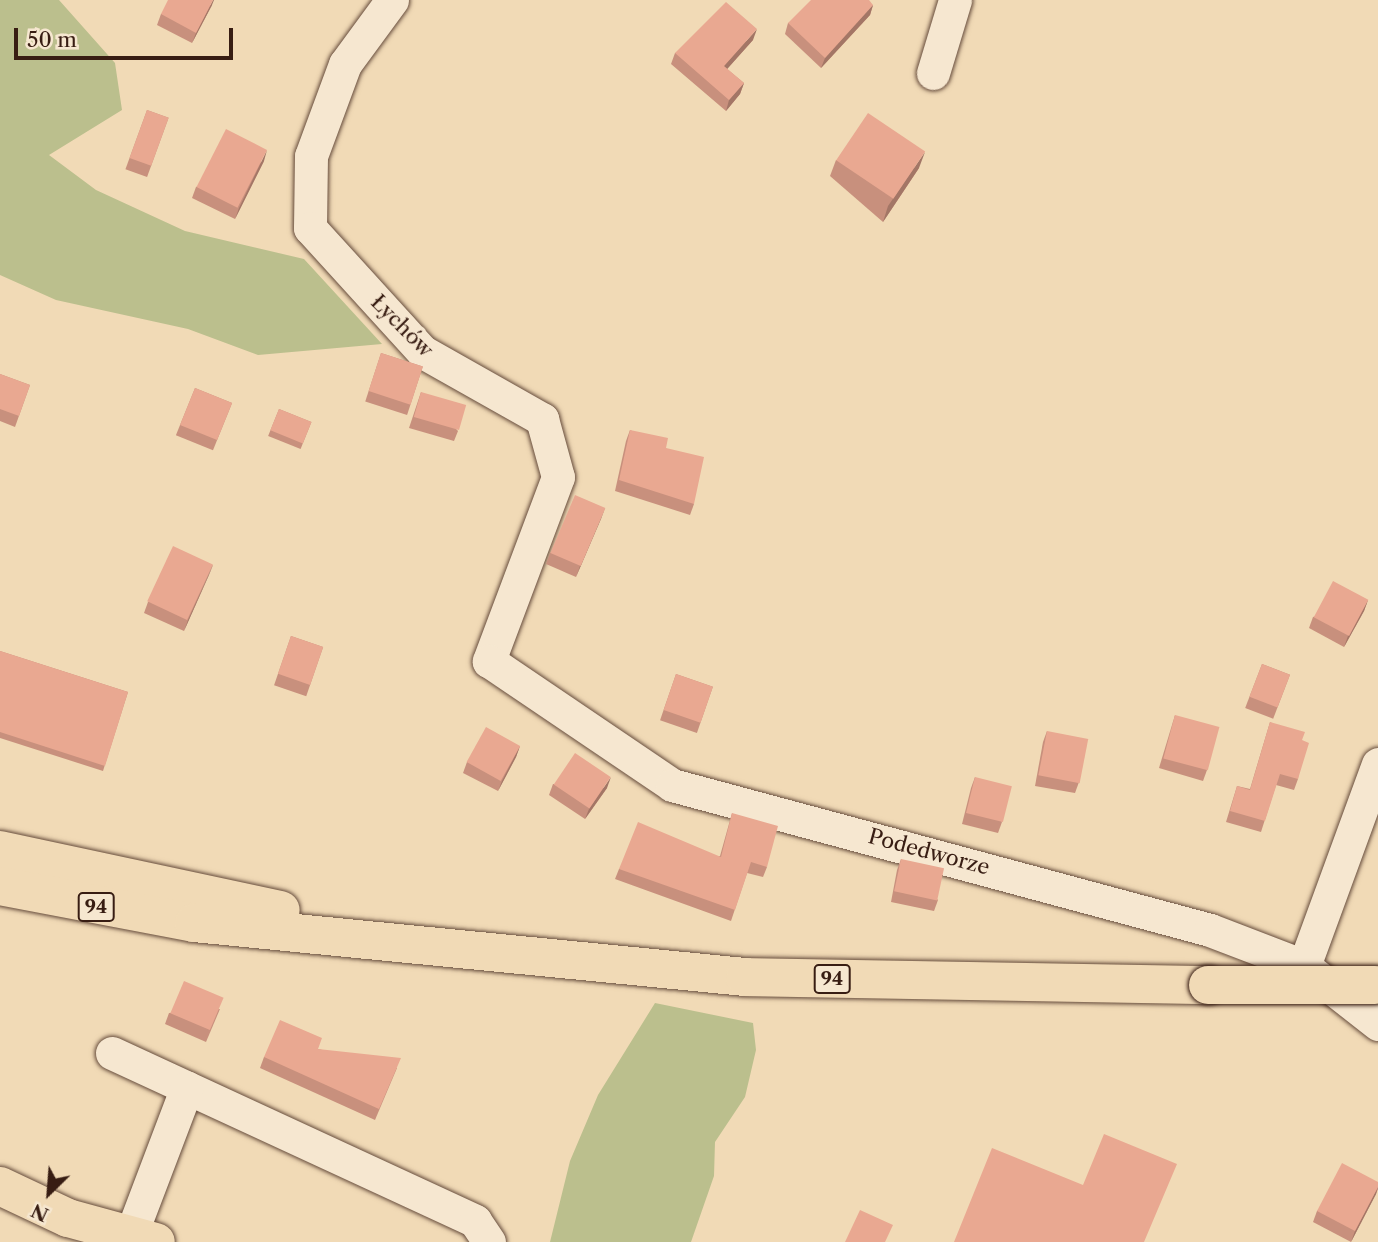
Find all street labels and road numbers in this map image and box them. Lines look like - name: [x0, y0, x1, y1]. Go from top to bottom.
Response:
- street label: Łychów: [366, 290, 438, 362]
- street label: Podedworze: [866, 824, 992, 880]
- road number: 94: [77, 892, 115, 923]
- road number: 94: [813, 964, 851, 995]

